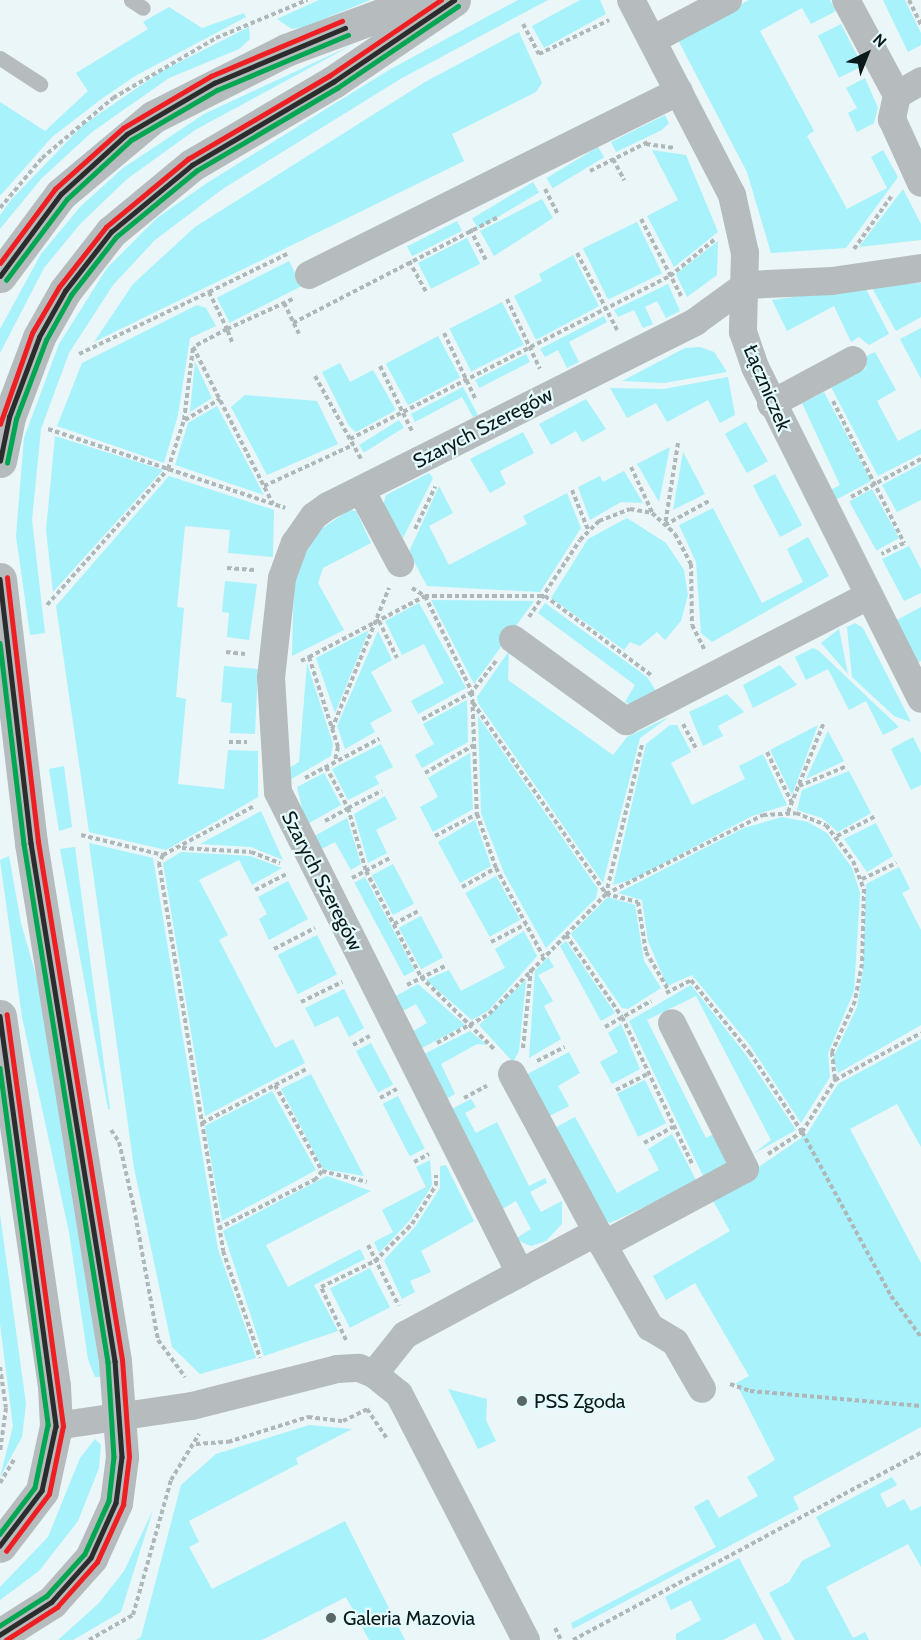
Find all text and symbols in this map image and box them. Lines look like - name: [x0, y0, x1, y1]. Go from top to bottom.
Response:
- north arrow: [837, 24, 897, 84]
- text: N: [869, 30, 890, 51]
- street label: Łączniczek: [738, 341, 796, 435]
- street label: Szarych Szeregów: [409, 382, 557, 474]
- street label: Szarych Szeregów: [276, 807, 368, 955]
- place label: PSS Zgoda: [534, 1389, 625, 1413]
- marker: PSS Zgoda: [515, 1394, 529, 1408]
- place label: Galeria Mazovia: [343, 1606, 475, 1630]
- marker: Galeria Mazovia: [324, 1611, 338, 1625]

